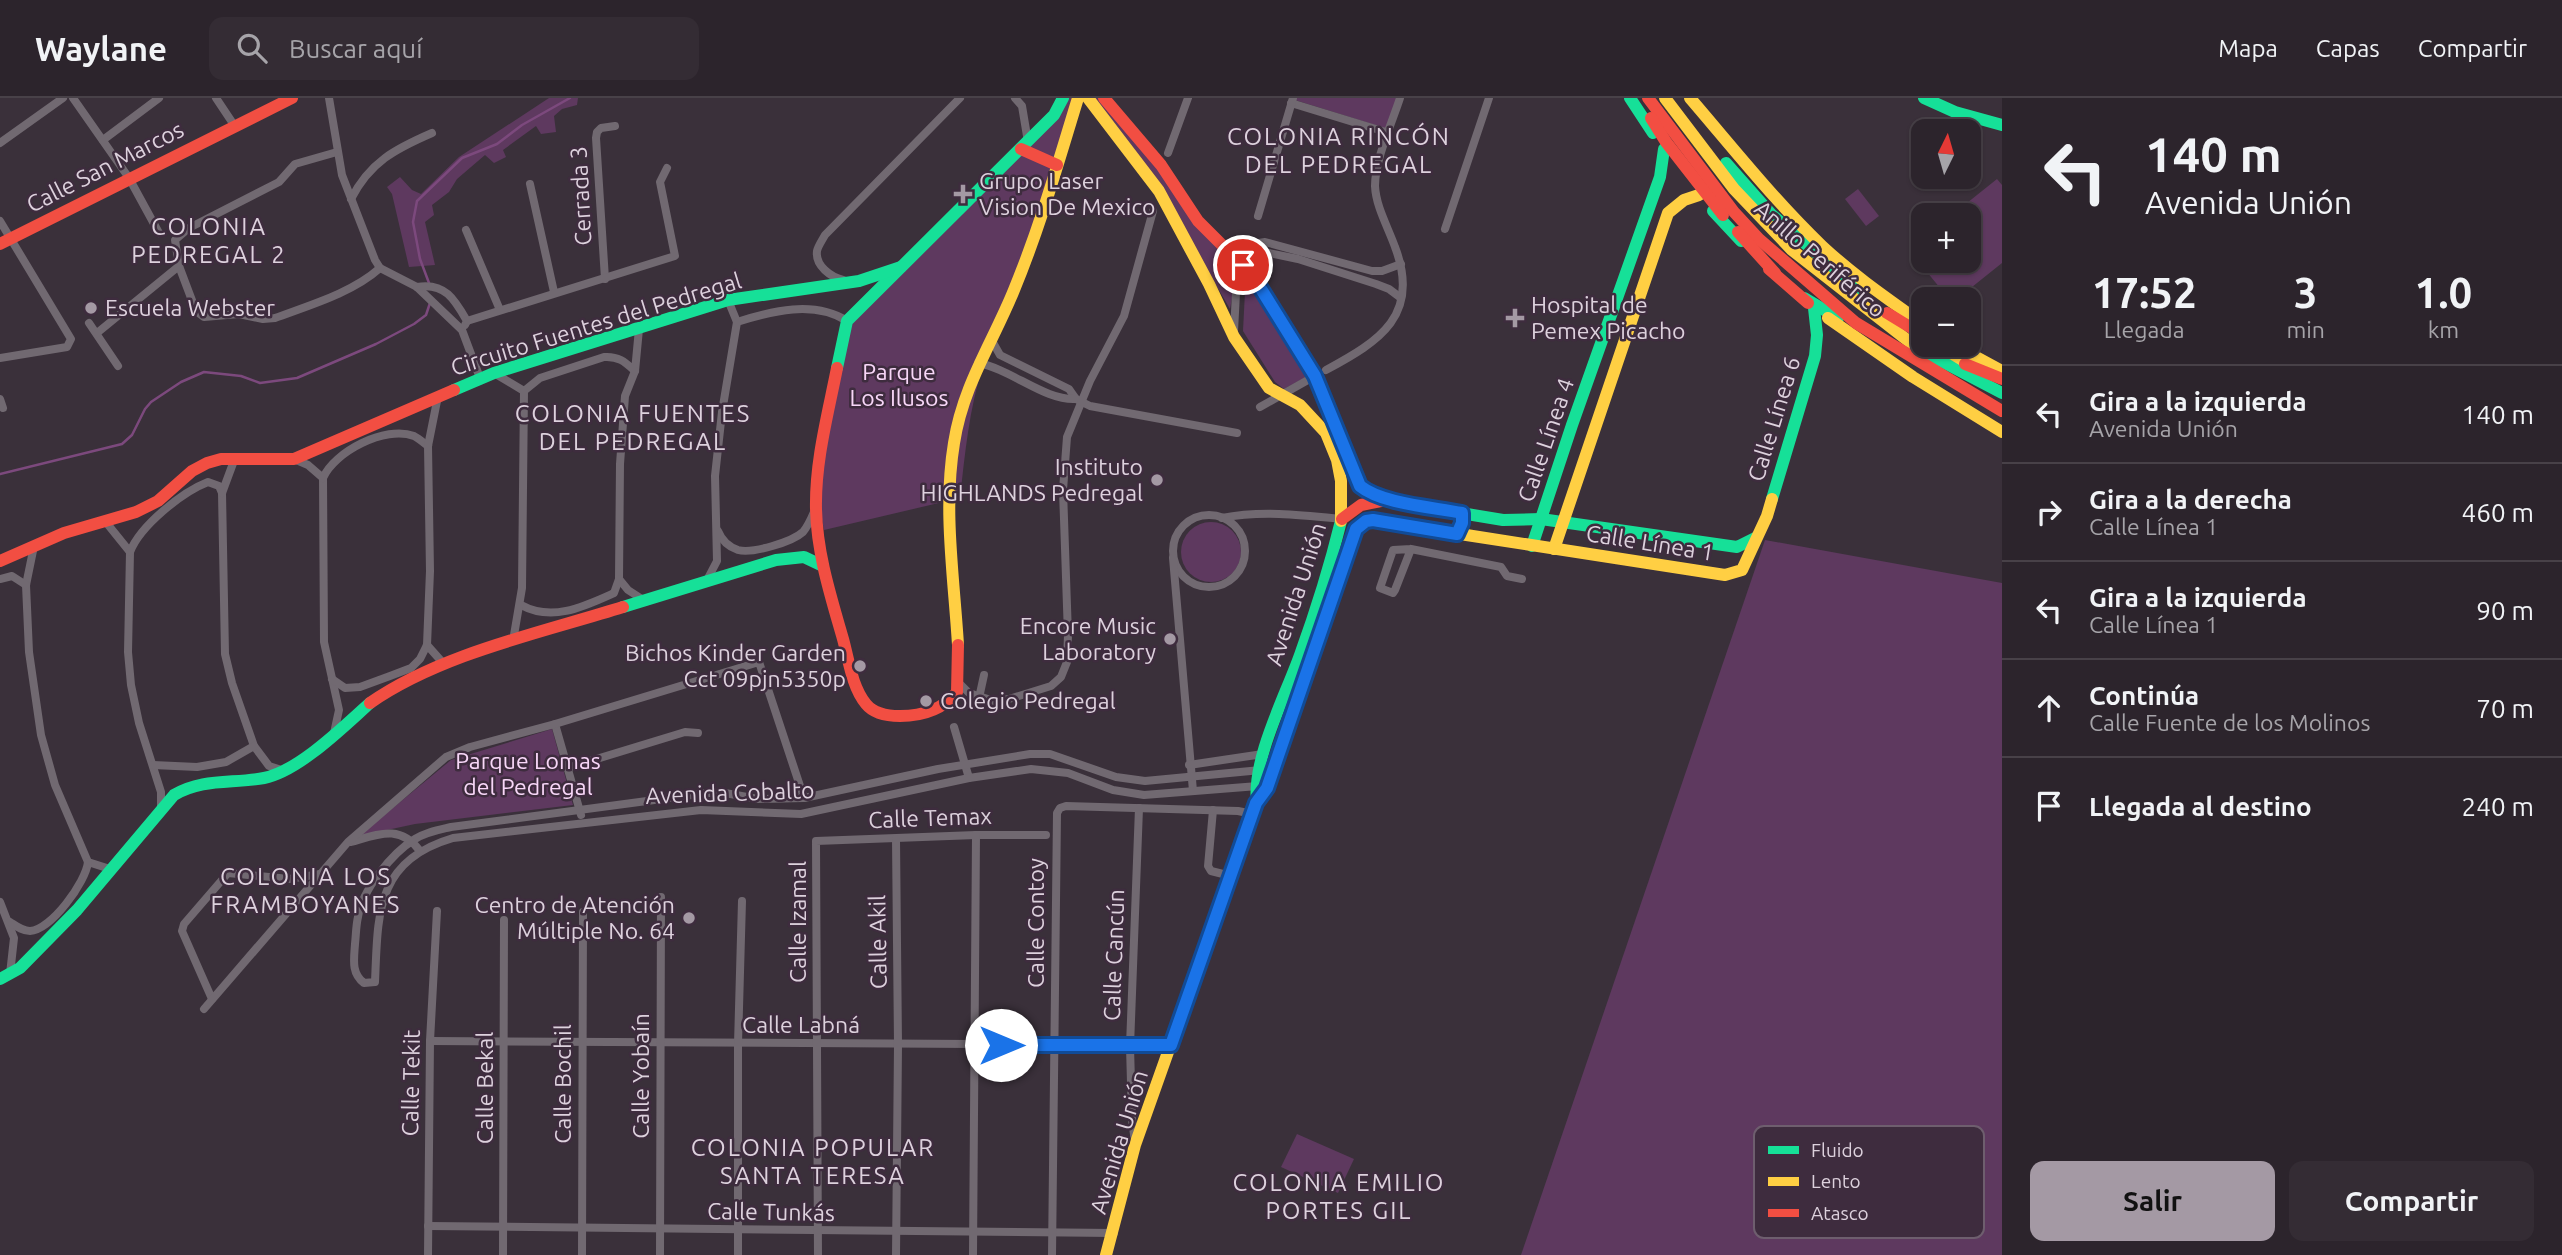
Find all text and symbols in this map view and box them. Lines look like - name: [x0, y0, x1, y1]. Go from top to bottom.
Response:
- search box: [209, 17, 699, 80]
- icon: search: [233, 29, 271, 67]
- text: Waylane: [35, 30, 167, 67]
- text: Buscar aquí: [289, 34, 423, 63]
- text: Mapa: [2218, 35, 2278, 62]
- text: Capas: [2316, 35, 2380, 62]
- text: Compartir: [2418, 35, 2527, 62]
- street label: Calle San Marcos: [22, 116, 187, 217]
- north arrow: [1911, 119, 1981, 189]
- map controls: [1911, 119, 1981, 357]
- district label: COLONIA RINCÓN DEL PEDREGAL: [1227, 122, 1451, 178]
- icon: left: [2030, 126, 2121, 217]
- text: 140 m: [2145, 126, 2282, 181]
- street label: Cerrada 3: [565, 146, 596, 246]
- place label: Grupo Laser Vision De Mexico: [979, 168, 1156, 219]
- marker: Grupo Laser Vision De Mexico: [953, 184, 973, 204]
- text: Avenida Unión: [2145, 184, 2352, 220]
- street label: Anillo Periférico: [1750, 195, 1891, 322]
- button: +: [1911, 203, 1981, 273]
- district label: COLONIA PEDREGAL 2: [131, 213, 287, 268]
- pin: [1213, 235, 1273, 295]
- icon: arrive: [1224, 246, 1262, 284]
- street label: Circuito Fuentes del Pedregal: [448, 267, 744, 380]
- text: 17:52: [2092, 269, 2197, 316]
- text: 3: [2294, 269, 2318, 316]
- text: 1.0: [2415, 269, 2472, 316]
- button: −: [1911, 287, 1981, 357]
- place label: Hospital de Pemex Picacho: [1531, 292, 1686, 343]
- place label: Escuela Webster: [105, 295, 275, 320]
- marker: Escuela Webster: [83, 300, 99, 316]
- marker: Hospital de Pemex Picacho: [1505, 308, 1525, 328]
- text: Llegada: [2104, 317, 2185, 342]
- text: min: [2286, 317, 2325, 342]
- text: km: [2428, 317, 2459, 342]
- street label: Calle Línea 6: [1743, 353, 1804, 484]
- park label: Parque Los Ilusos: [850, 359, 948, 410]
- street label: Calle Línea 4: [1513, 375, 1578, 505]
- text: Gira a la izquierda: [2089, 387, 2307, 416]
- icon: left: [2030, 395, 2068, 433]
- district label: COLONIA FUENTES DEL PEDREGAL: [515, 400, 751, 455]
- text: 140 m: [2462, 400, 2534, 429]
- text: Avenida Unión: [2089, 416, 2238, 441]
- place label: Instituto HIGHLANDS Pedregal: [921, 454, 1143, 505]
- marker: Instituto HIGHLANDS Pedregal: [1149, 472, 1165, 488]
- text: Gira a la derecha: [2089, 485, 2292, 514]
- icon: right: [2030, 493, 2068, 531]
- text: 460 m: [2462, 498, 2534, 527]
- text: Calle Línea 1: [2089, 514, 2218, 539]
- street label: Avenida Unión: [1261, 519, 1330, 668]
- street label: Calle Línea 1: [1584, 520, 1716, 565]
- text: Gira a la izquierda: [2089, 583, 2307, 612]
- icon: left: [2030, 591, 2068, 629]
- text: 90 m: [2476, 596, 2534, 625]
- text: Calle Línea 1: [2089, 612, 2218, 637]
- place label: Encore Music Laboratory: [1020, 613, 1156, 664]
- marker: Encore Music Laboratory: [1162, 631, 1178, 647]
- place label: Bichos Kinder Garden Cct 09pjn5350p: [625, 640, 846, 691]
- marker: Bichos Kinder Garden Cct 09pjn5350p: [852, 658, 868, 674]
- text: Continúa: [2089, 681, 2199, 710]
- place label: Colegio Pedregal: [940, 688, 1116, 713]
- icon: ahead: [2030, 689, 2068, 727]
- marker: Colegio Pedregal: [918, 693, 934, 709]
- text: 70 m: [2476, 694, 2534, 723]
- text: Calle Fuente de los Molinos: [2089, 710, 2370, 735]
- park label: Parque Lomas del Pedregal: [455, 748, 601, 799]
- street label: Avenida Cobalto: [645, 777, 815, 808]
- icon: arrive: [2030, 787, 2068, 825]
- text: Llegada al destino: [2089, 792, 2312, 821]
- text: 240 m: [2462, 792, 2534, 821]
- street label: Calle Temax: [868, 803, 993, 832]
- street label: Calle Contoy: [1023, 858, 1048, 988]
- street label: Calle Izamal: [785, 861, 810, 983]
- district label: COLONIA LOS FRAMBOYANES: [211, 863, 401, 918]
- street label: Calle Cancún: [1099, 889, 1128, 1021]
- place label: Centro de Atención Múltiple No. 64: [475, 892, 675, 943]
- street label: Calle Akil: [864, 895, 891, 989]
- marker: Centro de Atención Múltiple No. 64: [681, 910, 697, 926]
- position arrow: [964, 1008, 1038, 1082]
- street label: Calle Labná: [742, 1012, 860, 1037]
- street label: Calle Yobaín: [628, 1013, 653, 1139]
- street label: Calle Bochil: [550, 1024, 575, 1144]
- street label: Calle Tekit: [397, 1029, 424, 1136]
- street label: Calle Bekal: [472, 1032, 497, 1144]
- street label: Avenida Unión: [1085, 1067, 1152, 1217]
- legend: [1754, 1126, 1984, 1238]
- district label: COLONIA POPULAR SANTA TERESA: [691, 1134, 935, 1189]
- text: Fluido: [1811, 1139, 1864, 1161]
- button: Salir: [2030, 1161, 2275, 1241]
- button: Compartir: [2289, 1161, 2534, 1241]
- district label: COLONIA EMILIO PORTES GIL: [1233, 1169, 1445, 1224]
- text: Lento: [1811, 1170, 1861, 1192]
- street label: Calle Tunkás: [707, 1198, 835, 1225]
- text: Atasco: [1811, 1202, 1869, 1224]

